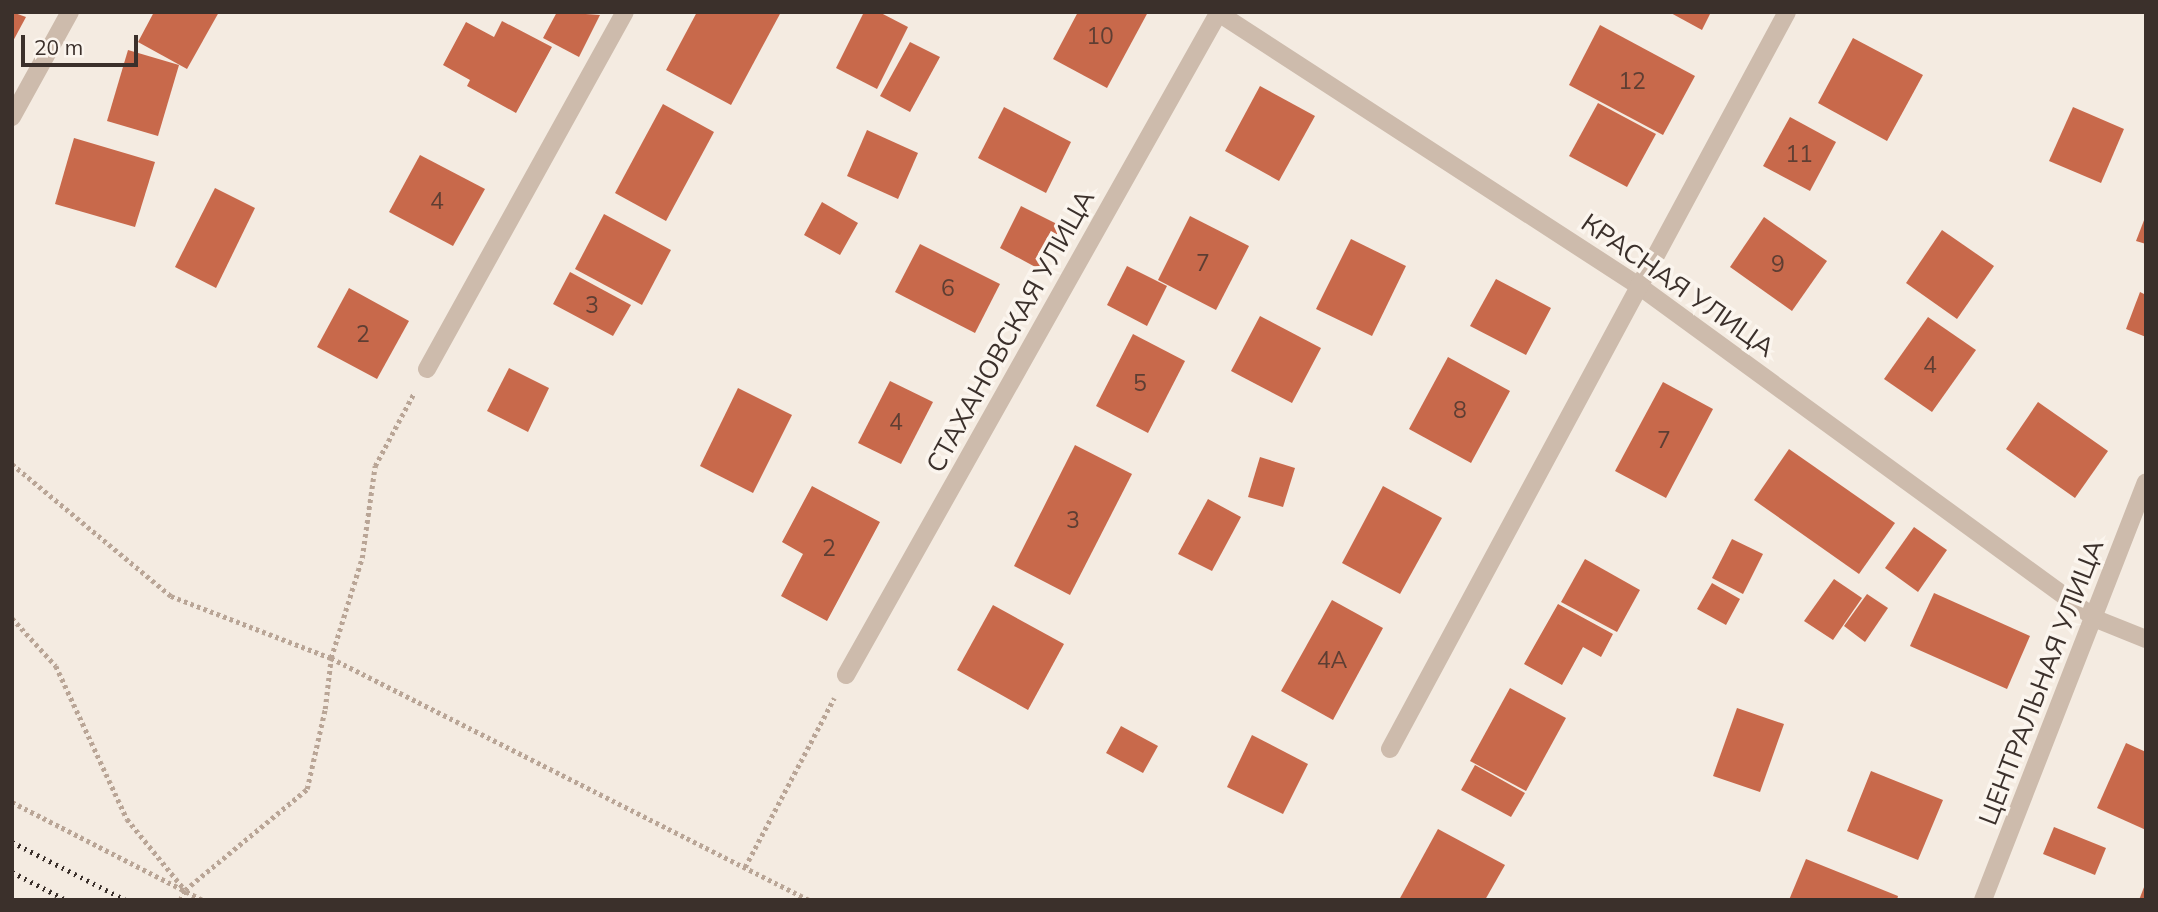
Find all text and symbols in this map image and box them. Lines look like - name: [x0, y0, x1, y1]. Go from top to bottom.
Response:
- scale bar: [24, 21, 142, 65]
- house number: 10: [1086, 22, 1114, 50]
- text: 20 m: [34, 34, 83, 60]
- house number: 12: [1618, 67, 1646, 95]
- house number: 11: [1785, 140, 1813, 168]
- street label: СТАХАНОВСКАЯ УЛИЦА: [919, 184, 1101, 478]
- house number: 4: [430, 187, 444, 215]
- street label: КРАСНАЯ УЛИЦА: [1575, 207, 1781, 363]
- house number: 7: [1196, 249, 1210, 277]
- house number: 9: [1771, 250, 1785, 278]
- house number: 6: [941, 274, 955, 302]
- house number: 3: [585, 291, 599, 319]
- house number: 2: [356, 320, 370, 348]
- house number: 4: [1923, 351, 1937, 379]
- house number: 5: [1133, 369, 1147, 397]
- house number: 8: [1453, 396, 1467, 424]
- house number: 4: [889, 408, 903, 436]
- house number: 7: [1657, 426, 1671, 454]
- house number: 3: [1066, 506, 1080, 534]
- house number: 2: [822, 534, 836, 562]
- street label: ЦЕНТРАЛЬНАЯ УЛИЦА: [1972, 535, 2110, 829]
- house number: 4А: [1317, 646, 1347, 674]

